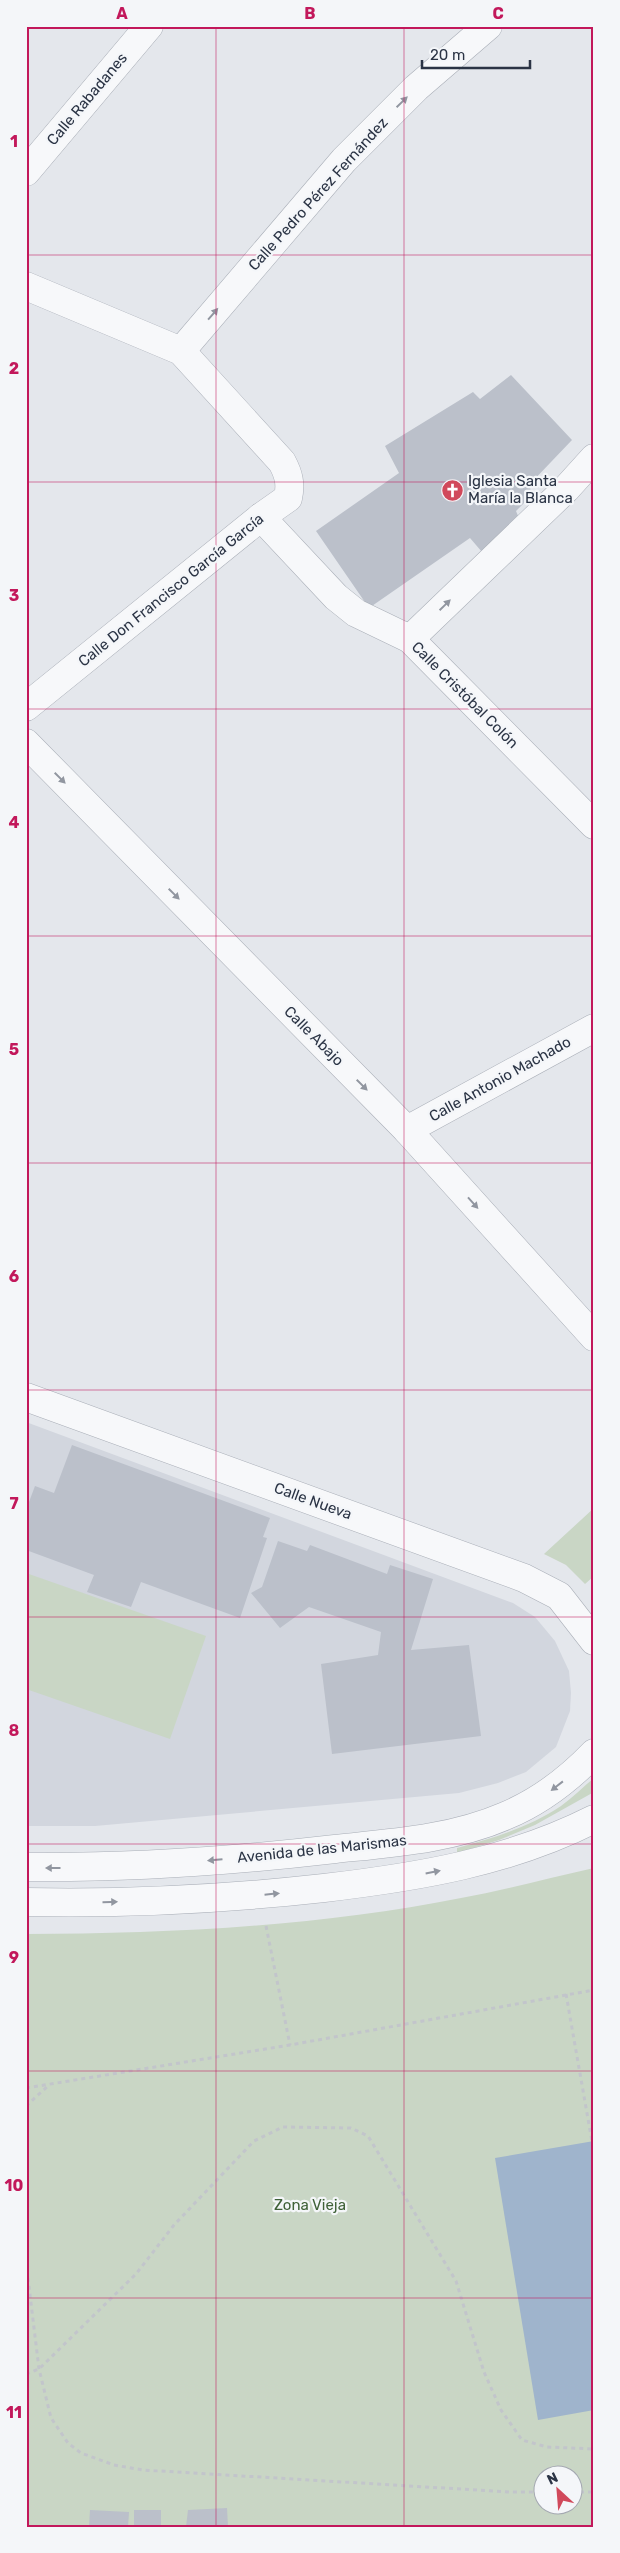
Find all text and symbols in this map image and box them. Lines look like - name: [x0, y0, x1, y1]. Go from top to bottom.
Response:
- text: A: [116, 4, 128, 23]
- text: B: [304, 4, 316, 23]
- text: C: [492, 4, 504, 23]
- scale bar: [422, 38, 530, 70]
- text: 20 m: [430, 46, 465, 64]
- street label: Calle Rabadanes: [43, 49, 131, 149]
- one-way arrow: [396, 96, 408, 108]
- street label: Calle Pedro Pérez Fernández: [245, 114, 392, 274]
- text: 1: [10, 132, 18, 151]
- one-way arrow: [207, 308, 218, 321]
- text: 2: [9, 359, 19, 378]
- place label: Iglesia Santa María la Blanca: [468, 472, 573, 507]
- church icon: Iglesia Santa María la Blanca: [440, 478, 464, 502]
- street label: Calle Don Francisco García García: [75, 510, 267, 670]
- text: 3: [9, 586, 19, 605]
- one-way arrow: [439, 599, 451, 611]
- street label: Calle Cristóbal Colón: [408, 638, 522, 752]
- one-way arrow: [54, 772, 66, 784]
- text: 4: [9, 813, 20, 832]
- one-way arrow: [168, 888, 180, 900]
- street label: Calle Abajo: [280, 1002, 348, 1070]
- street label: Calle Antonio Machado: [426, 1033, 574, 1125]
- text: 5: [9, 1040, 19, 1059]
- one-way arrow: [356, 1078, 368, 1090]
- one-way arrow: [467, 1197, 479, 1209]
- text: 6: [9, 1267, 19, 1286]
- street label: Calle Nueva: [272, 1479, 354, 1523]
- text: 7: [9, 1494, 19, 1513]
- text: 8: [9, 1721, 20, 1740]
- one-way arrow: [551, 1781, 564, 1791]
- street label: Avenida de las Marismas: [236, 1831, 408, 1867]
- one-way arrow: [207, 1856, 223, 1864]
- one-way arrow: [45, 1864, 61, 1872]
- one-way arrow: [426, 1868, 442, 1876]
- one-way arrow: [264, 1889, 280, 1897]
- one-way arrow: [102, 1898, 118, 1906]
- text: 9: [9, 1948, 19, 1967]
- text: 10: [5, 2176, 24, 2195]
- park label: Zona Vieja: [274, 2196, 346, 2214]
- text: 11: [6, 2403, 22, 2422]
- north arrow: [532, 2466, 582, 2516]
- text: N: [544, 2469, 561, 2489]

